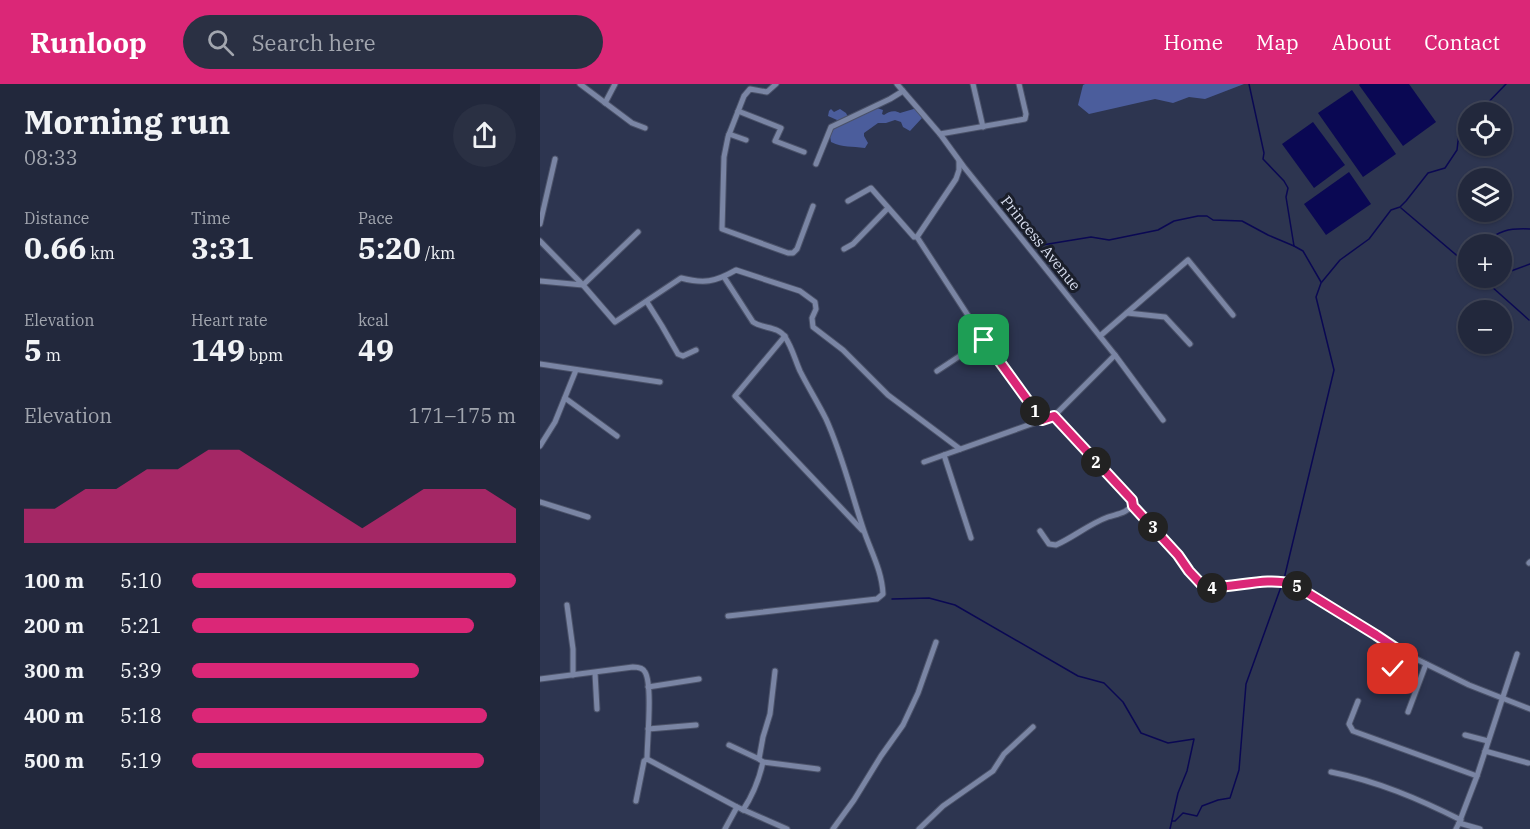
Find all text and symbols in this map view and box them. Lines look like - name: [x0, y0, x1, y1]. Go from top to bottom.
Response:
- search box: [183, 15, 603, 69]
- text: Runloop: [30, 24, 147, 61]
- icon: search: [204, 26, 237, 59]
- text: Search here: [252, 28, 376, 57]
- text: Home: [1163, 28, 1223, 56]
- text: Map: [1256, 28, 1299, 56]
- text: About: [1332, 28, 1391, 56]
- text: Contact: [1424, 28, 1500, 56]
- text: Morning run: [24, 100, 230, 143]
- map controls: [1458, 102, 1512, 354]
- button: locate: [1458, 102, 1512, 156]
- button: share: [453, 104, 516, 167]
- text: 08:33: [24, 144, 78, 171]
- button: layers: [1458, 168, 1512, 222]
- street label: Princess Avenue: [997, 192, 1085, 294]
- text: Distance: [24, 208, 89, 228]
- text: Time: [191, 208, 230, 228]
- text: Pace: [358, 208, 393, 228]
- text: 0.66: [24, 228, 86, 267]
- text: 3:31: [191, 228, 254, 267]
- text: 5:20: [358, 228, 421, 267]
- button: +: [1458, 234, 1512, 288]
- text: km: [86, 243, 115, 263]
- text: /km: [421, 243, 455, 263]
- button: −: [1458, 300, 1512, 354]
- text: Elevation: [24, 310, 94, 330]
- text: Heart rate: [191, 310, 268, 330]
- text: kcal: [358, 310, 389, 330]
- pin: [958, 314, 1009, 365]
- icon: arrive: [967, 323, 1000, 356]
- text: 5: [24, 330, 42, 369]
- text: 149: [191, 330, 245, 369]
- text: 49: [358, 330, 394, 369]
- text: m: [42, 345, 61, 365]
- text: bpm: [245, 345, 283, 365]
- pin: 1: [1020, 396, 1050, 426]
- text: 1: [1030, 401, 1040, 421]
- text: Elevation: [24, 402, 112, 429]
- text: 171–175 m: [409, 402, 516, 429]
- pin: 2: [1081, 447, 1111, 477]
- text: 2: [1091, 452, 1101, 472]
- pin: 3: [1138, 512, 1168, 542]
- text: 3: [1148, 517, 1158, 537]
- text: 100 m: [24, 567, 84, 594]
- text: 5:10: [120, 567, 162, 594]
- pin: 5: [1282, 571, 1312, 601]
- pin: 4: [1197, 573, 1227, 603]
- text: 5: [1292, 576, 1302, 596]
- text: 4: [1207, 578, 1217, 598]
- text: 200 m: [24, 612, 84, 639]
- text: 5:21: [120, 612, 162, 639]
- pin: [1367, 643, 1418, 694]
- icon: check: [1376, 652, 1409, 685]
- text: 300 m: [24, 657, 84, 684]
- text: 5:39: [120, 657, 162, 684]
- text: 400 m: [24, 702, 84, 729]
- text: 5:18: [120, 702, 162, 729]
- text: 500 m: [24, 747, 84, 774]
- text: 5:19: [120, 747, 162, 774]

